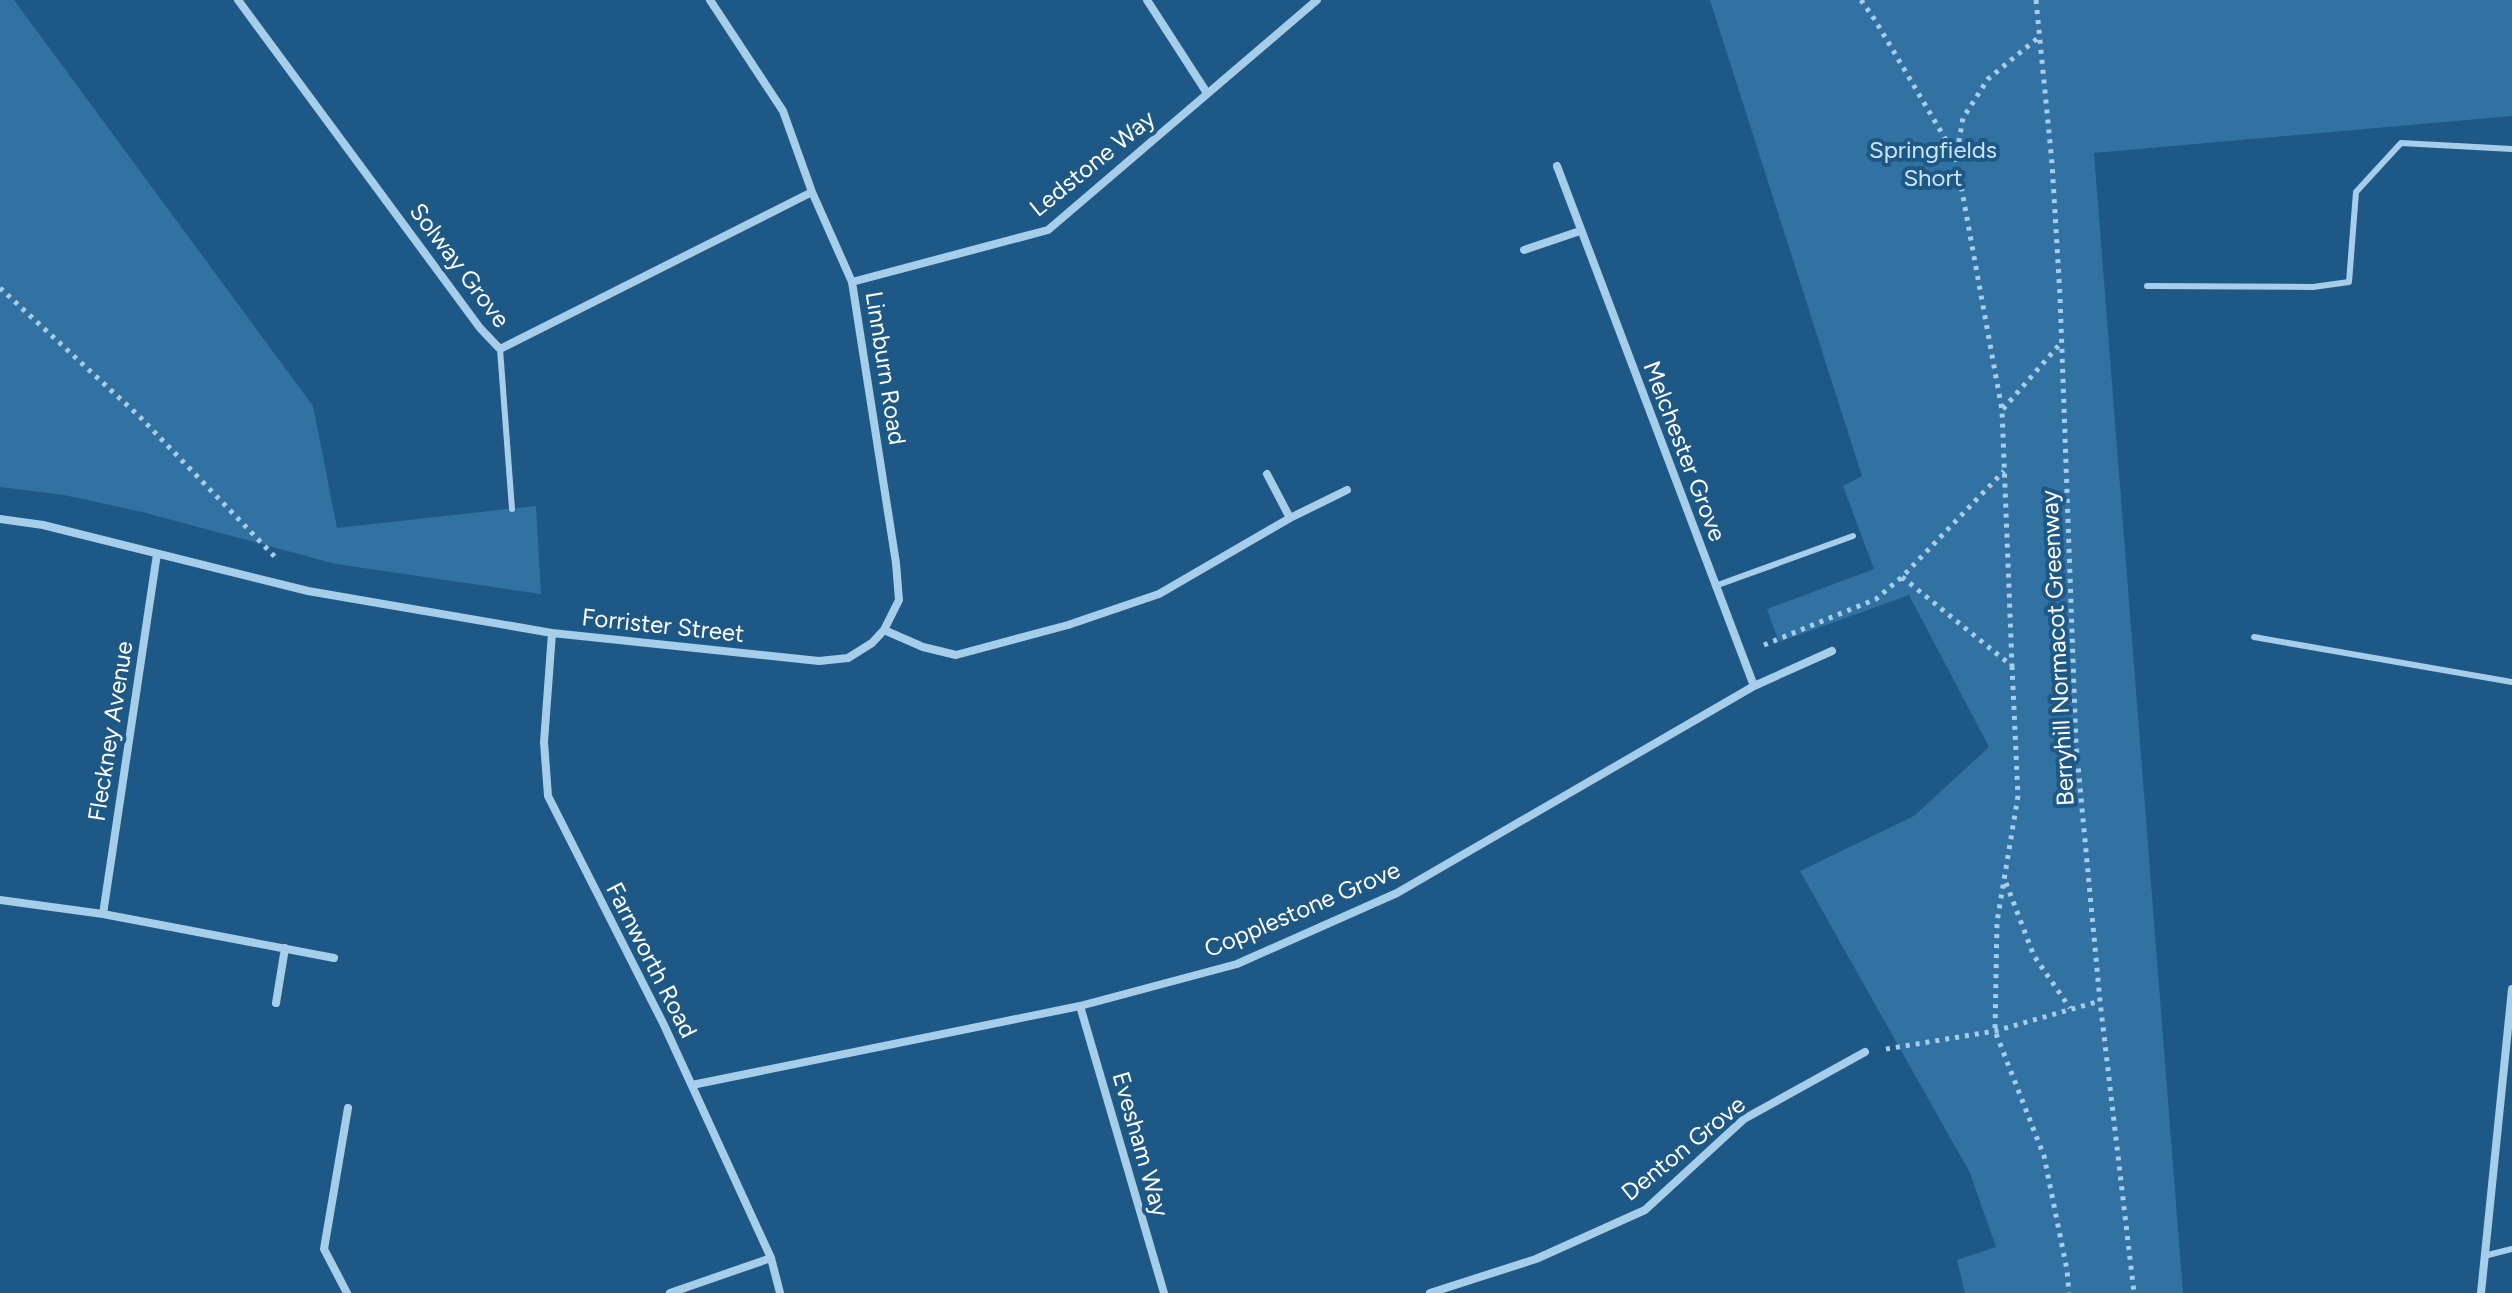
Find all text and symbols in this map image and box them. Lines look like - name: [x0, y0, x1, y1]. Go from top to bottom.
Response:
- street label: Ledstone Way: [1023, 103, 1161, 222]
- park label: Springfields Short: [1869, 135, 1997, 192]
- street label: Solway Grove: [404, 197, 516, 333]
- street label: Linnburn Road: [860, 289, 912, 447]
- street label: Melchester Grove: [1637, 357, 1733, 545]
- street label: Berryhill Normacot Greenway: [2034, 489, 2080, 807]
- street label: Forrister Street: [580, 602, 746, 648]
- street label: Fleckney Avenue: [81, 639, 139, 823]
- street label: Copplestone Grove: [1200, 855, 1404, 963]
- street label: Farnworth Road: [600, 877, 704, 1043]
- street label: Evesham Way: [1106, 1068, 1176, 1220]
- street label: Denton Grove: [1615, 1089, 1751, 1207]

